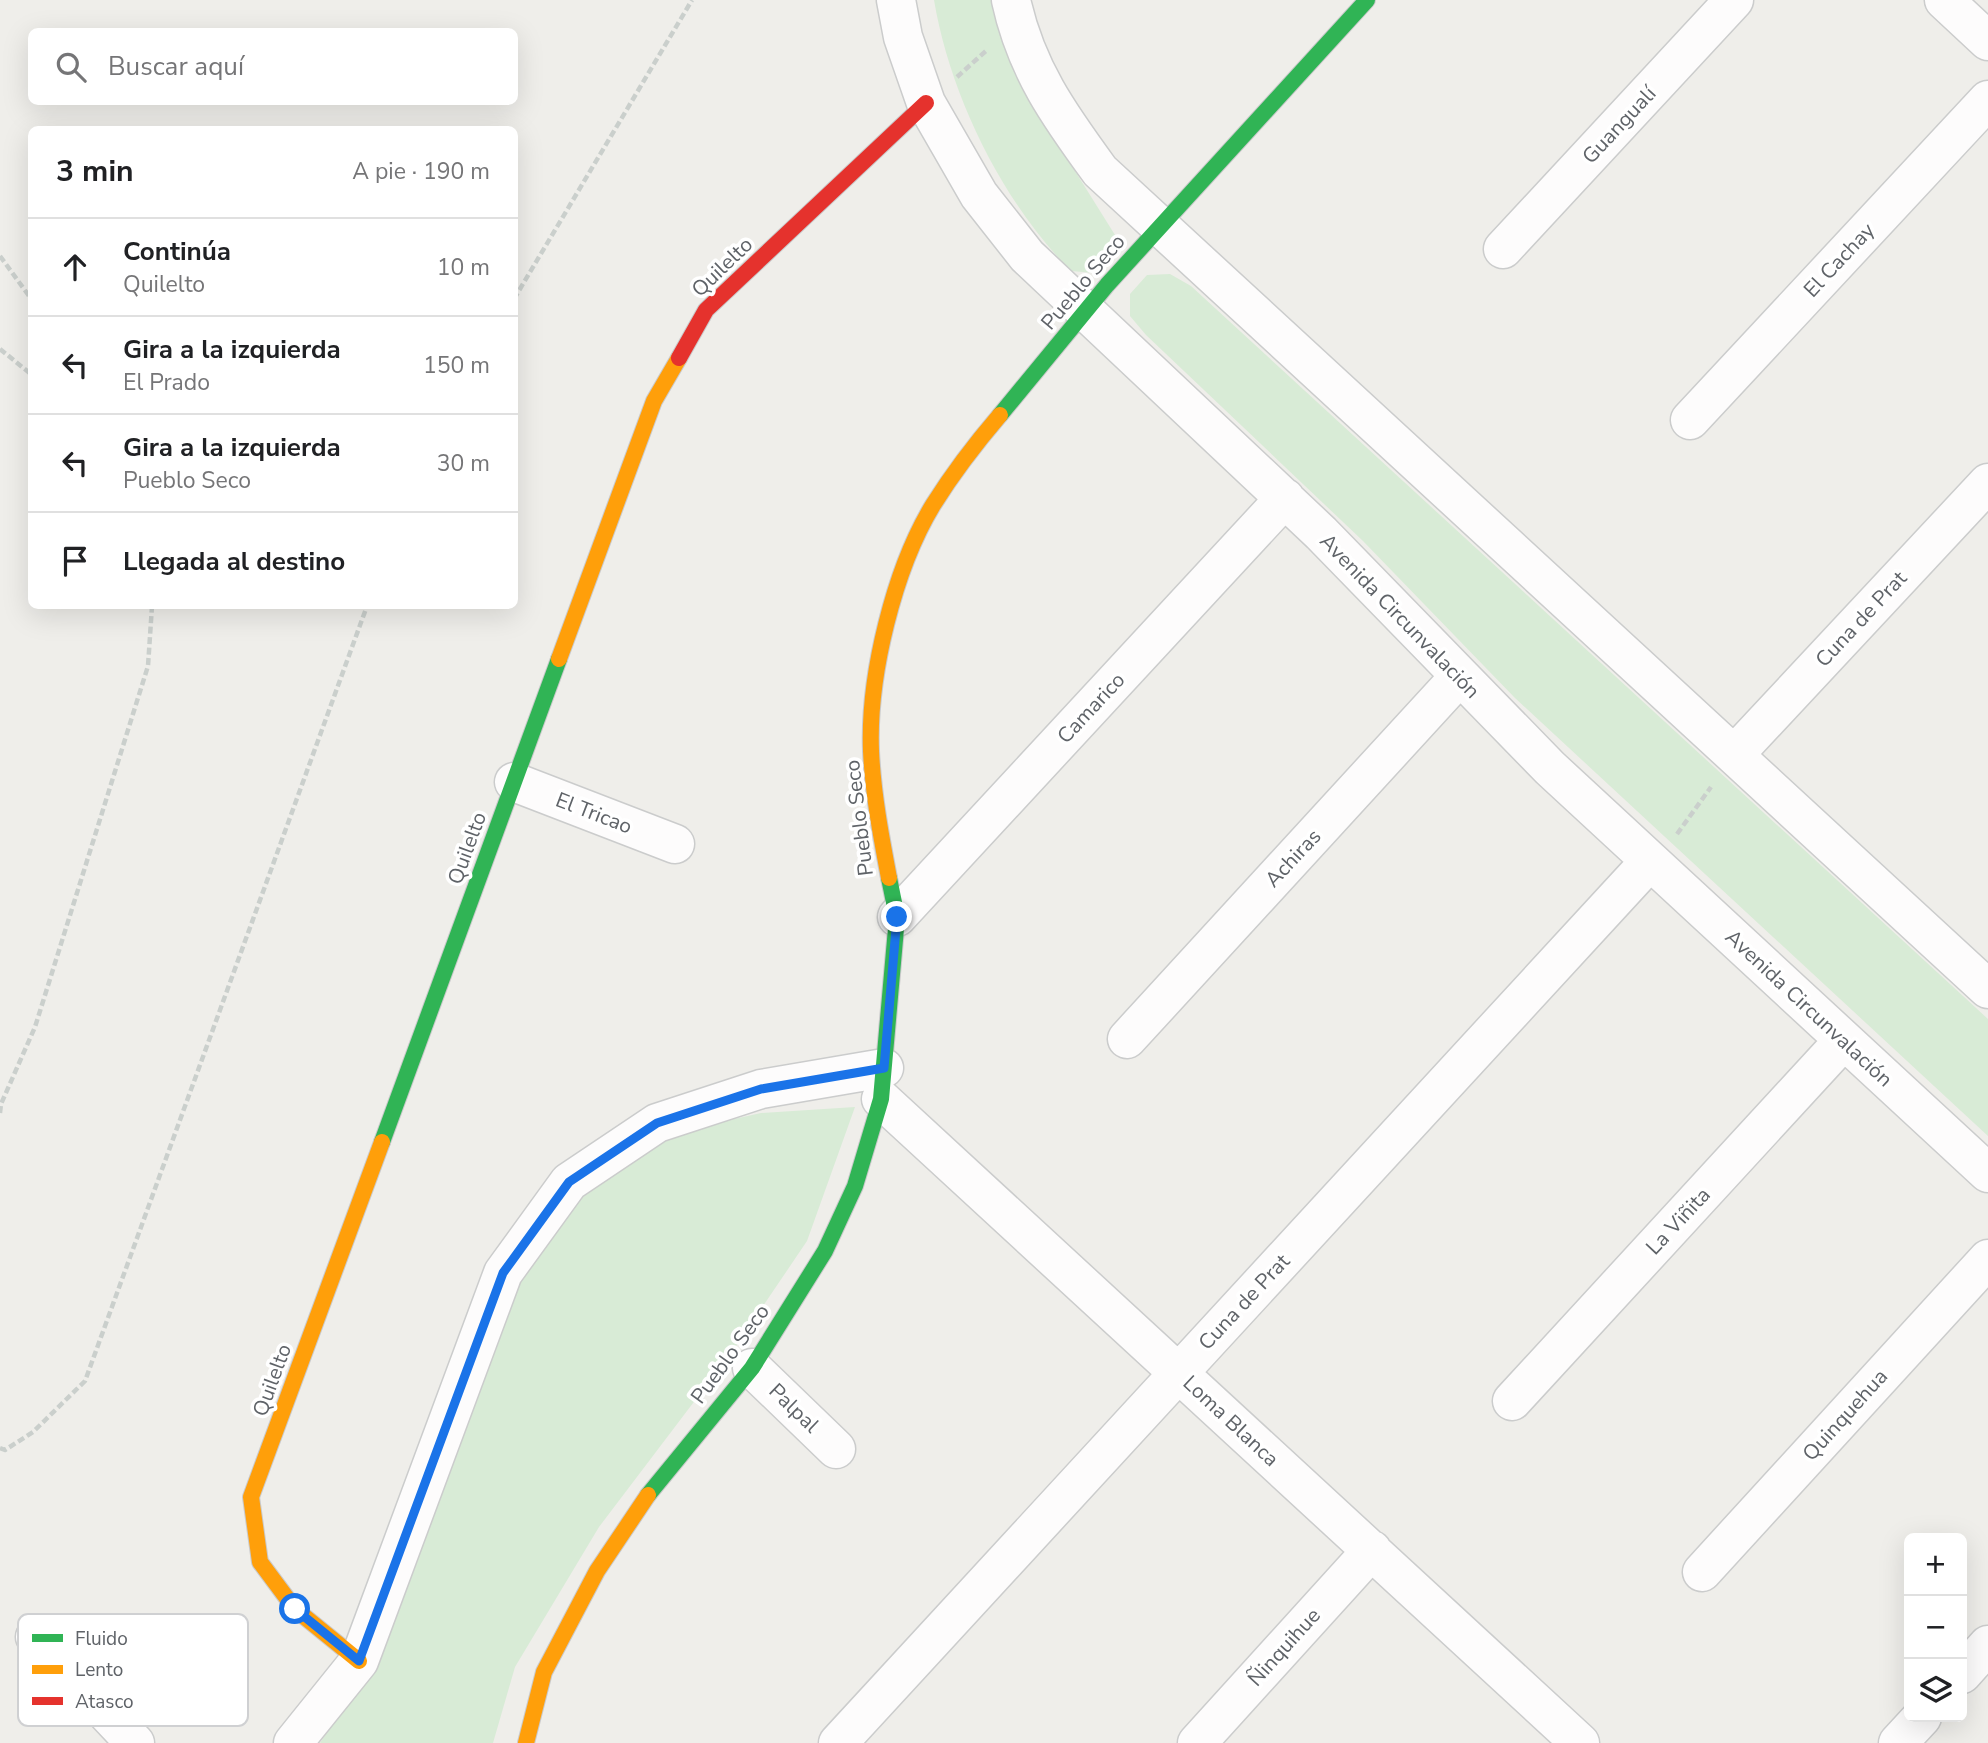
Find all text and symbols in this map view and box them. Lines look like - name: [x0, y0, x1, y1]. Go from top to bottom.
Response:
- search box: [28, 28, 518, 105]
- icon: search: [52, 48, 90, 86]
- text: Buscar aquí: [108, 49, 244, 84]
- street label: Guangualí: [1576, 79, 1663, 170]
- text: 3 min: [56, 151, 134, 192]
- text: A pie · 190 m: [352, 156, 490, 187]
- street label: El Cachay: [1797, 217, 1881, 303]
- street label: Pueblo Seco: [1035, 228, 1131, 336]
- street label: Quilelto: [685, 231, 759, 303]
- text: Continúa: [123, 234, 231, 269]
- icon: ahead: [56, 248, 94, 286]
- text: 10 m: [437, 252, 490, 283]
- text: Quilelto: [123, 269, 205, 300]
- text: Gira a la izquierda: [123, 332, 341, 367]
- icon: left: [56, 346, 94, 384]
- text: 150 m: [423, 350, 490, 381]
- text: El Prado: [123, 367, 210, 398]
- text: Gira a la izquierda: [123, 430, 341, 465]
- icon: left: [56, 444, 94, 482]
- text: 30 m: [437, 448, 490, 479]
- text: Pueblo Seco: [123, 465, 251, 496]
- street label: Avenida Circunvalación: [1314, 527, 1486, 705]
- icon: arrive: [56, 542, 94, 580]
- text: Llegada al destino: [123, 544, 345, 579]
- street label: Cuna de Prat: [1809, 564, 1913, 673]
- street label: Camarico: [1051, 666, 1131, 750]
- street label: Pueblo Seco: [838, 758, 880, 878]
- street label: El Tricao: [552, 786, 636, 840]
- street label: Quilelto: [441, 808, 493, 888]
- street label: Achiras: [1259, 823, 1327, 893]
- route end: [881, 901, 912, 932]
- street label: Avenida Circunvalación: [1719, 923, 1899, 1093]
- street label: La Viñita: [1640, 1181, 1716, 1261]
- street label: Cuna de Prat: [1192, 1247, 1296, 1356]
- street label: Pueblo Seco: [684, 1299, 776, 1409]
- street label: Quilelto: [246, 1340, 298, 1420]
- street label: Quinquehua: [1796, 1363, 1894, 1467]
- street label: Loma Blanca: [1177, 1369, 1285, 1473]
- street label: Palpal: [763, 1377, 826, 1439]
- map controls: [1904, 1533, 1967, 1722]
- button: +: [1904, 1533, 1967, 1596]
- route start: [279, 1593, 310, 1624]
- button: −: [1904, 1596, 1967, 1659]
- street label: Ñinquihue: [1241, 1602, 1327, 1692]
- legend: [18, 1614, 248, 1726]
- text: Fluido: [75, 1626, 128, 1652]
- text: Lento: [75, 1657, 123, 1683]
- button: layers: [1904, 1659, 1967, 1722]
- text: Atasco: [75, 1689, 134, 1715]

